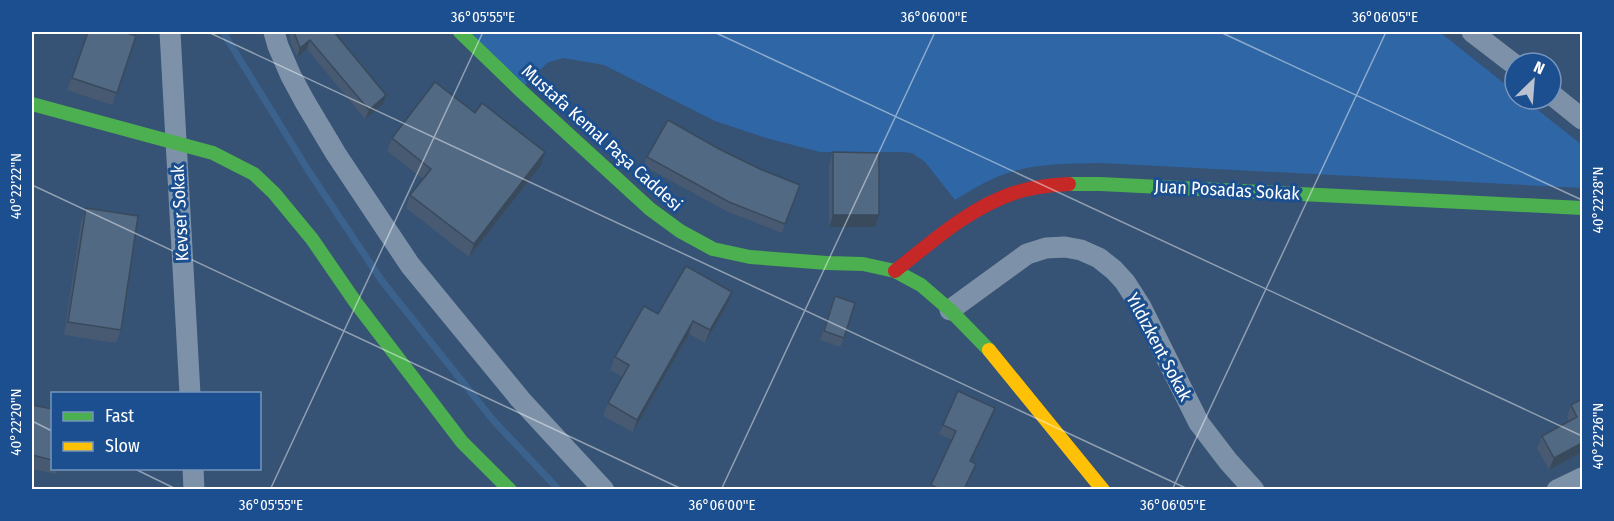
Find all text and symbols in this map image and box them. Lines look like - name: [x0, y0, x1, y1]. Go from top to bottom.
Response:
- text: 36°05'55"E: [451, 8, 515, 26]
- text: 36°06'00"E: [900, 8, 968, 26]
- text: 36°06'05"E: [1352, 8, 1418, 26]
- north arrow: [1503, 51, 1563, 111]
- text: N: [1531, 57, 1547, 78]
- street label: Mustafa Kemal Paşa Caddesi: [517, 60, 687, 216]
- text: 40°22'22"N: [7, 153, 25, 219]
- street label: Kevser Sokak: [166, 163, 194, 262]
- text: 40°22'28"N: [1589, 166, 1607, 234]
- street label: Juan Posadas Sokak: [1154, 175, 1301, 205]
- street label: Yıldızkent Sokak: [1121, 289, 1197, 405]
- text: 40°22'20"N: [7, 388, 25, 456]
- legend: [51, 392, 261, 470]
- text: 40°22'26"N: [1589, 403, 1607, 469]
- text: Fast: [105, 405, 134, 427]
- text: Slow: [105, 435, 140, 457]
- text: 36°05'55"E: [239, 496, 303, 514]
- text: 36°06'00"E: [688, 496, 756, 514]
- text: 36°06'05"E: [1140, 496, 1206, 514]

